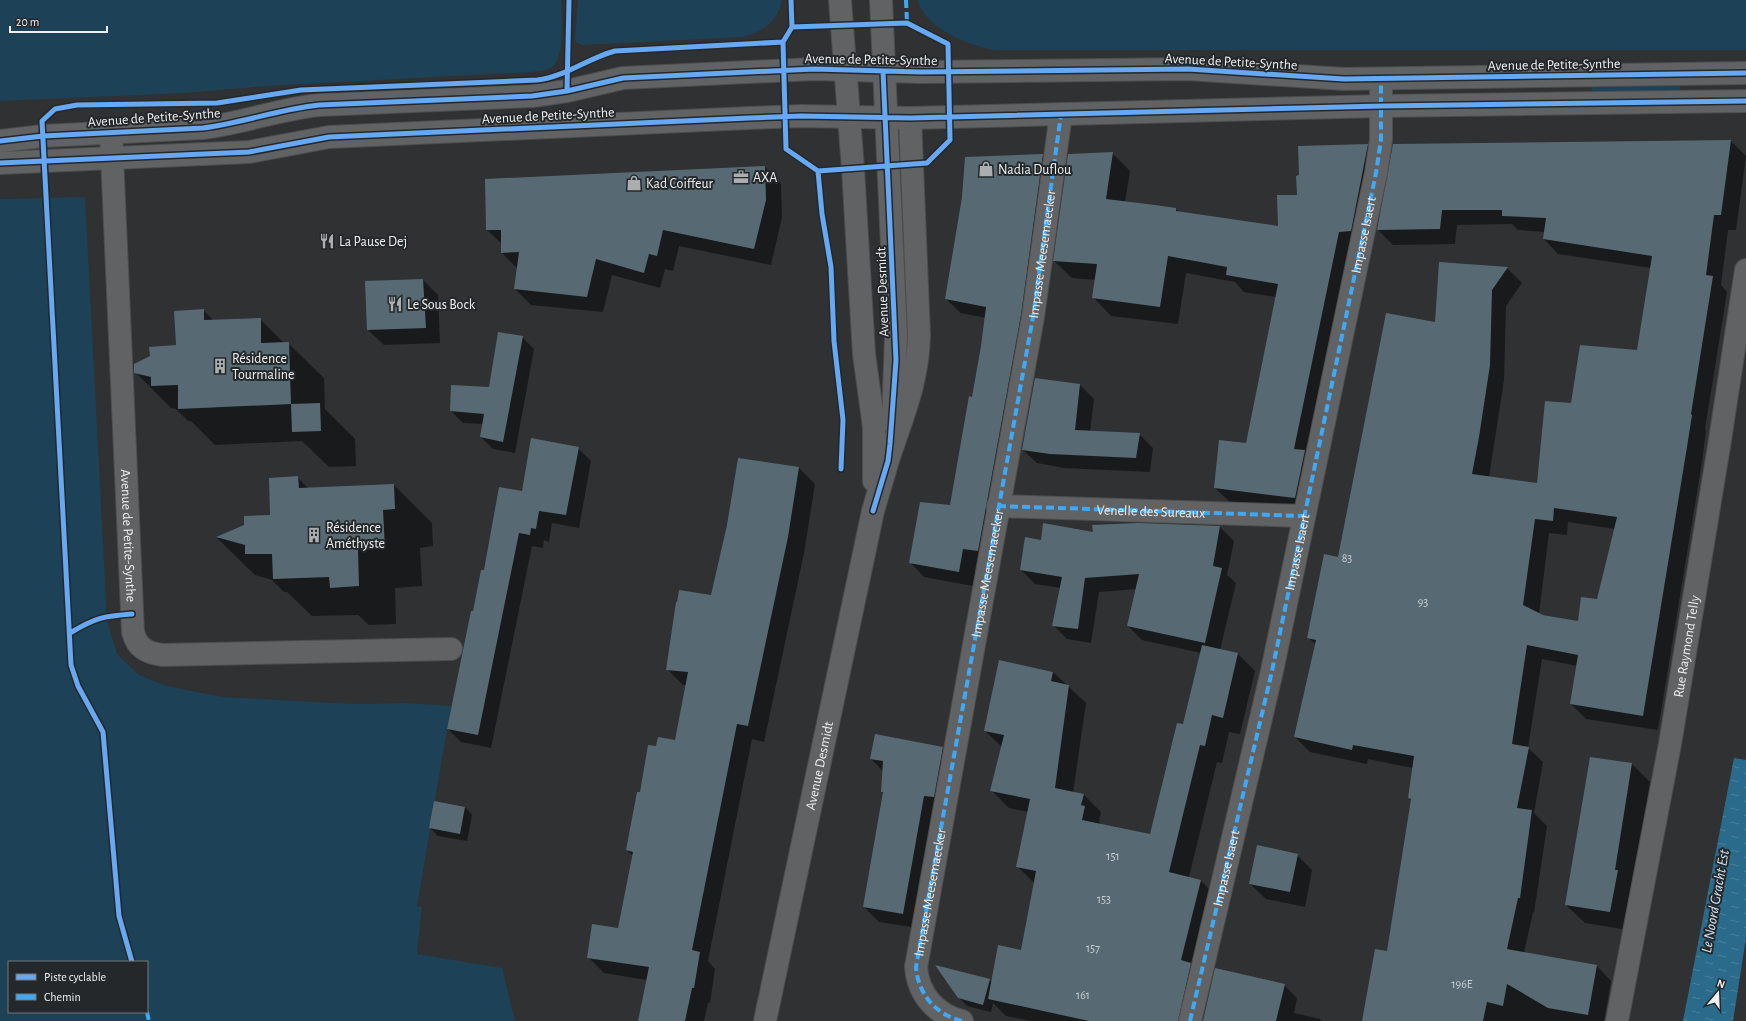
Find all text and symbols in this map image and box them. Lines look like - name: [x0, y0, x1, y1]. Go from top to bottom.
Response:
- scale bar: [10, 8, 107, 34]
- text: 20 m: [16, 16, 39, 28]
- street label: Avenue de Petite-Synthe: [804, 52, 938, 68]
- street label: Avenue de Petite-Synthe: [1164, 52, 1298, 72]
- street label: Avenue de Petite-Synthe: [1487, 57, 1621, 73]
- street label: Avenue de Petite-Synthe: [87, 106, 221, 130]
- street label: Avenue de Petite-Synthe: [481, 106, 615, 126]
- shop icon: Nadia Duflou: [977, 160, 995, 178]
- place label: Nadia Duflou: [998, 163, 1071, 177]
- office icon: AXA: [732, 168, 750, 186]
- place label: AXA: [753, 171, 777, 185]
- shop icon: Kad Coiffeur: [625, 174, 643, 192]
- place label: Kad Coiffeur: [646, 177, 713, 191]
- street label: Impasse Meesemaecker: [1027, 189, 1059, 319]
- street label: Impasse Isaert: [1349, 195, 1379, 275]
- restaurant icon: La Pause Dej: [318, 232, 336, 250]
- place label: La Pause Dej: [339, 235, 407, 249]
- street label: Avenue Desmidt: [874, 246, 892, 337]
- restaurant icon: Le Sous Bock: [386, 295, 404, 313]
- place label: Le Sous Bock: [407, 298, 476, 312]
- place label: Résidence Tourmaline: [232, 352, 295, 382]
- building icon: Résidence Tourmaline: [211, 357, 229, 375]
- street label: Avenue de Petite-Synthe: [118, 469, 138, 602]
- street label: Venelle des Sureaux: [1096, 503, 1205, 521]
- street label: Impasse Meesemaecker: [969, 508, 1006, 639]
- street label: Impasse Isaert: [1283, 512, 1313, 592]
- place label: Résidence Améthyste: [326, 521, 385, 551]
- building icon: Résidence Améthyste: [305, 526, 323, 544]
- house number: 83: [1342, 552, 1352, 564]
- street label: Rue Raymond Telly: [1672, 594, 1702, 699]
- house number: 93: [1418, 596, 1428, 608]
- street label: Avenue Desmidt: [804, 720, 836, 811]
- street label: Impasse Meesemaecker: [912, 827, 949, 957]
- street label: Impasse Isaert: [1211, 828, 1243, 908]
- water label: Le Noord Gracht Est: [1699, 848, 1732, 954]
- house number: 151: [1106, 850, 1120, 862]
- house number: 153: [1097, 893, 1111, 905]
- house number: 157: [1086, 942, 1100, 954]
- legend: [8, 961, 148, 1013]
- text: Piste cyclable: [44, 971, 106, 984]
- north arrow: [1698, 973, 1738, 1013]
- house number: 196E: [1451, 978, 1473, 990]
- text: N: [1716, 978, 1727, 990]
- house number: 161: [1076, 989, 1090, 1001]
- text: Chemin: [44, 991, 81, 1003]

